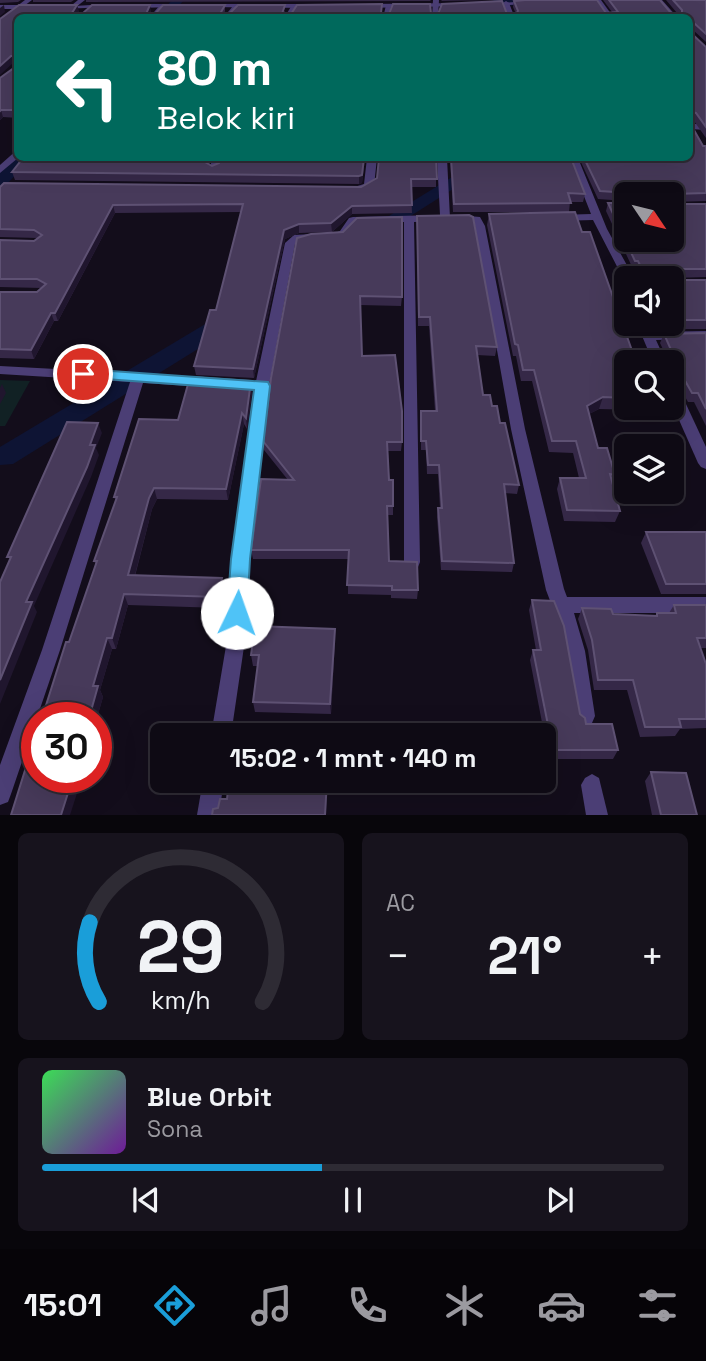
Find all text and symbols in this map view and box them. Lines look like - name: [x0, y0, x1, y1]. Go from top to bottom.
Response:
- text: 80 m: [157, 37, 272, 99]
- icon: left: [42, 42, 133, 133]
- text: Belok kiri: [157, 98, 295, 138]
- north arrow: [614, 182, 684, 252]
- map controls: [614, 182, 684, 504]
- button: sound: [614, 266, 684, 336]
- pin: [53, 344, 113, 404]
- button: search: [614, 350, 684, 420]
- icon: arrive: [64, 355, 102, 393]
- button: layers: [614, 434, 684, 504]
- position arrow: [200, 576, 274, 650]
- speed limit sign: 30: [21, 702, 112, 793]
- text: 15:02 · 1 mnt · 140 m: [229, 741, 477, 775]
- text: AC: [386, 888, 415, 918]
- text: 29: [137, 901, 225, 994]
- text: 21°: [488, 923, 562, 989]
- text: −: [386, 932, 410, 980]
- text: +: [640, 932, 664, 980]
- text: km/h: [151, 984, 211, 1016]
- text: Blue Orbit: [147, 1080, 272, 1114]
- text: Sona: [147, 1114, 203, 1144]
- icon: previous: [127, 1181, 165, 1219]
- icon: pause: [334, 1181, 372, 1219]
- icon: next: [541, 1181, 579, 1219]
- icon: directions: [150, 1281, 199, 1330]
- icon: music: [247, 1281, 296, 1330]
- icon: phone: [343, 1281, 392, 1330]
- icon: climate: [440, 1281, 489, 1330]
- icon: car: [537, 1281, 586, 1330]
- icon: filters: [633, 1281, 682, 1330]
- text: 15:01: [24, 1285, 102, 1325]

